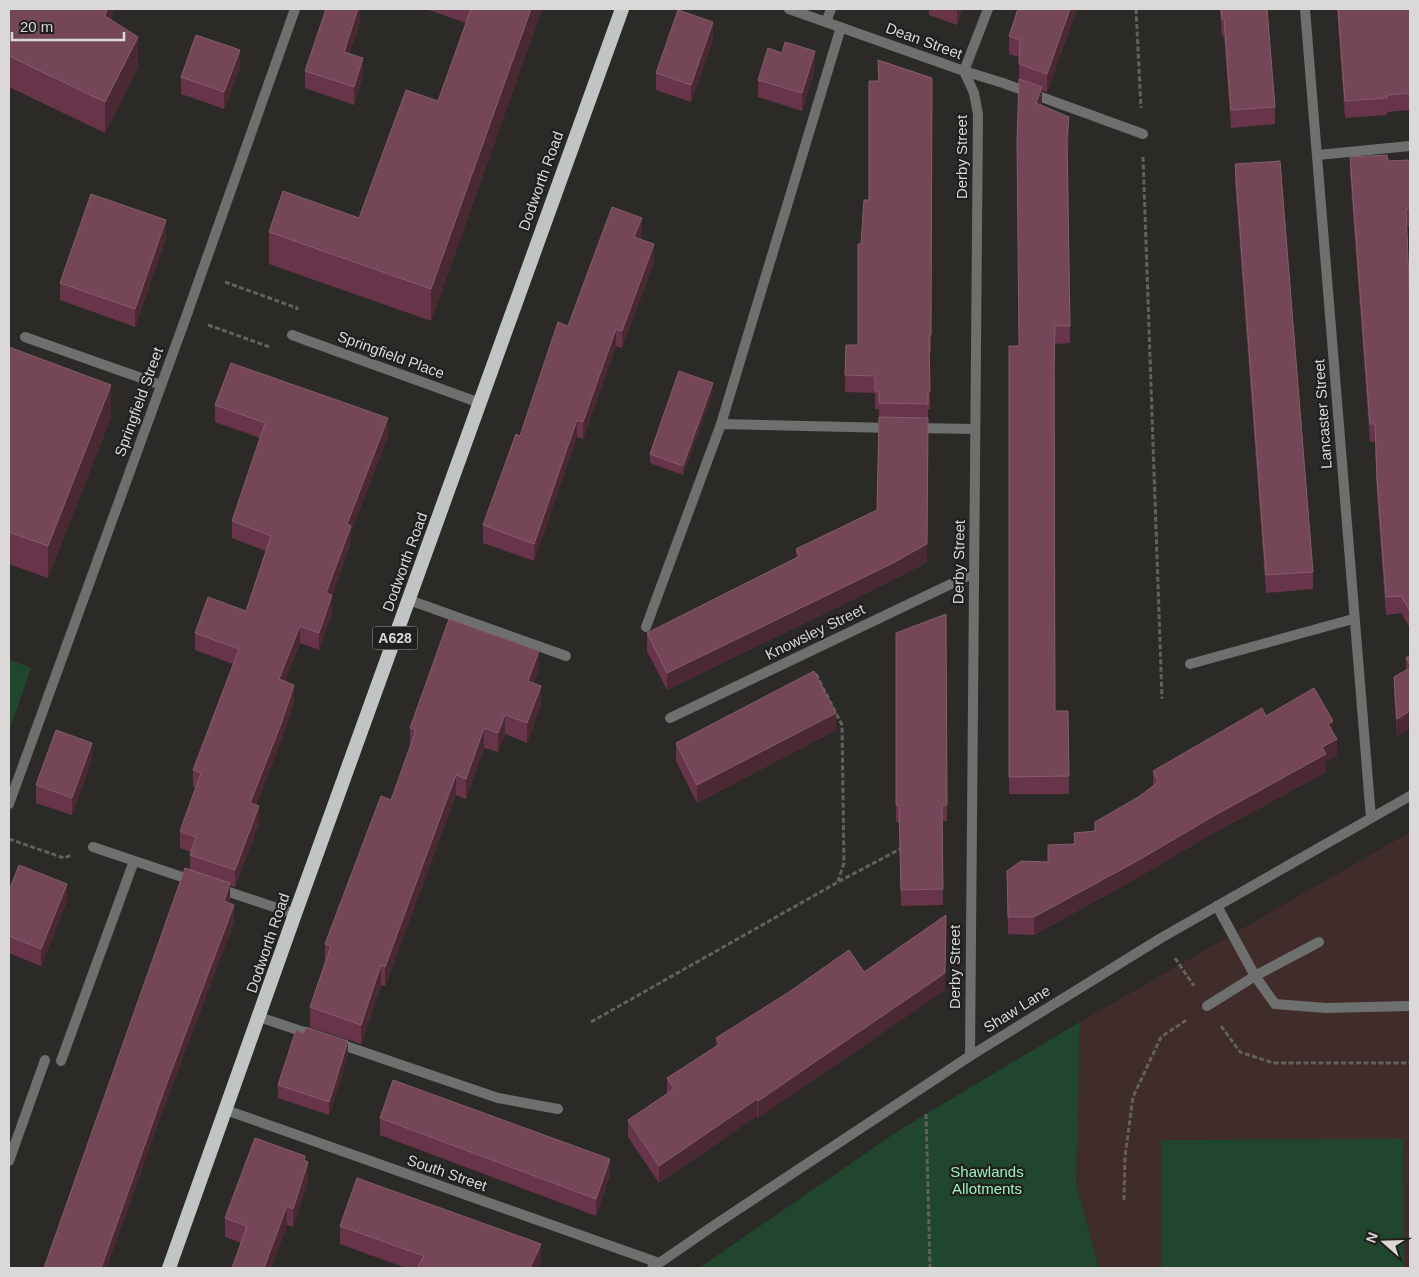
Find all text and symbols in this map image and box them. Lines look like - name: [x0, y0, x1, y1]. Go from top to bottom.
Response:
- scale bar: [12, 10, 125, 42]
- text: 20 m: [20, 18, 53, 35]
- street label: Dean Street: [884, 19, 965, 62]
- street label: Derby Street: [953, 114, 970, 199]
- street label: Dodworth Road: [515, 129, 566, 233]
- street label: Springfield Place: [335, 327, 447, 382]
- street label: Springfield Street: [111, 344, 166, 459]
- street label: Lancaster Street: [1310, 358, 1335, 470]
- street label: Dodworth Road: [379, 510, 430, 614]
- street label: Derby Street: [949, 519, 968, 604]
- street label: Knowsley Street: [762, 600, 868, 663]
- road number: A628: [372, 626, 418, 650]
- street label: Dodworth Road: [243, 891, 293, 995]
- street label: Derby Street: [946, 924, 963, 1009]
- street label: Shaw Lane: [980, 981, 1053, 1036]
- street label: South Street: [405, 1151, 490, 1194]
- park label: Shawlands Allotments: [950, 1163, 1024, 1197]
- north arrow: [1359, 1217, 1409, 1267]
- text: N: [1363, 1230, 1381, 1245]

